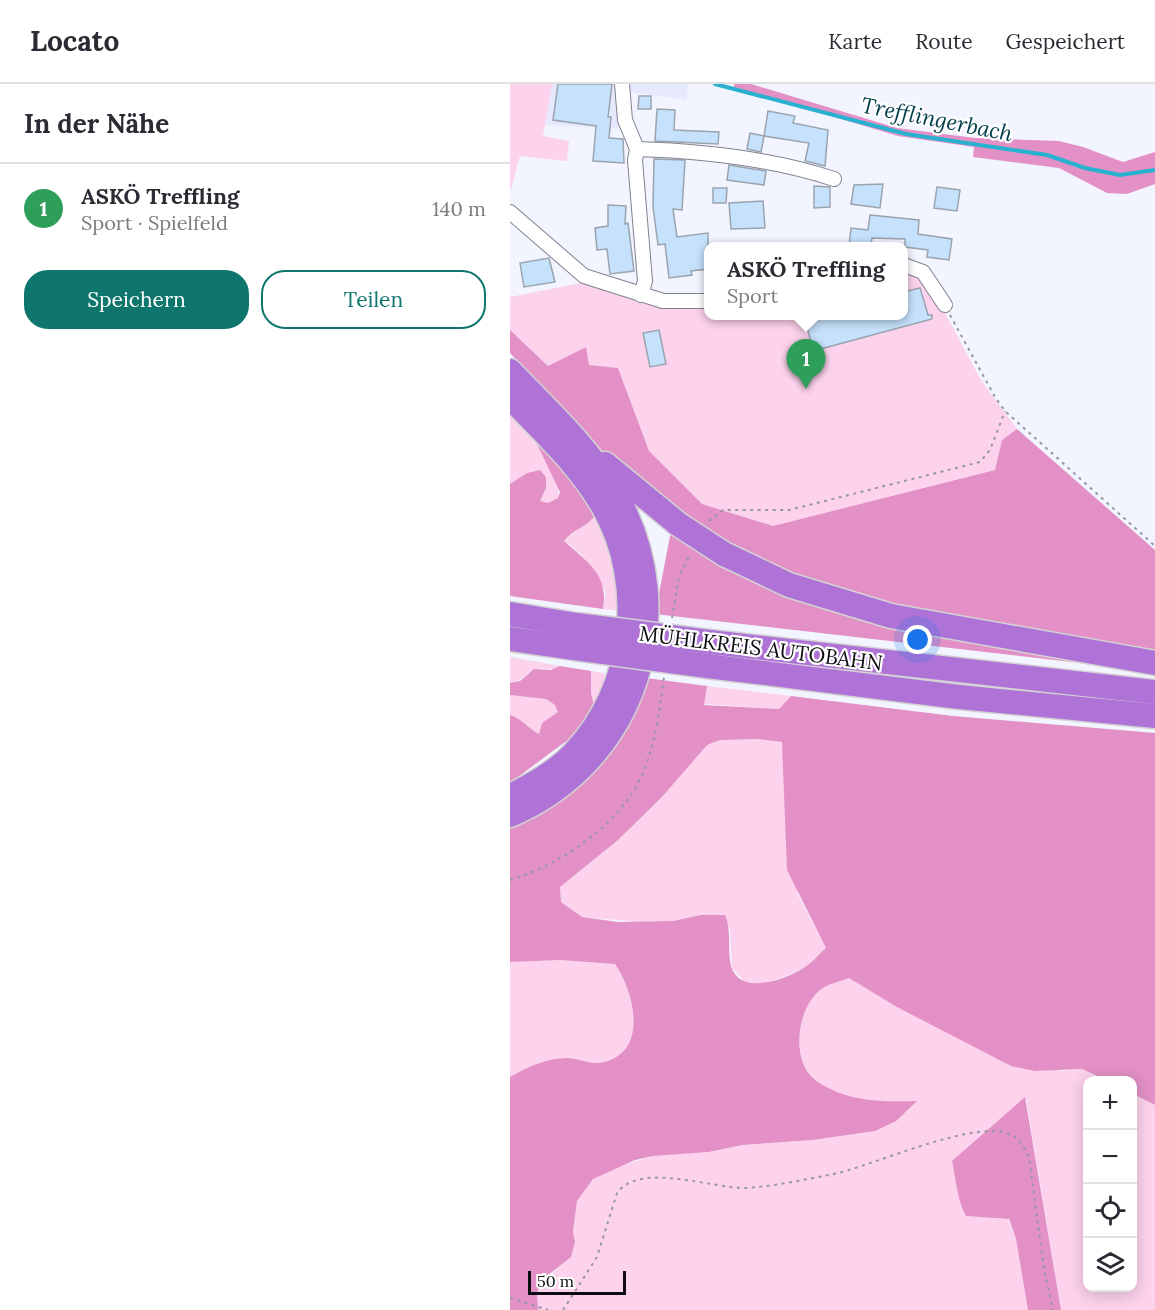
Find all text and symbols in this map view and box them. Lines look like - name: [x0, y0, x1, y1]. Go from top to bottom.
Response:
- text: Locato: [30, 23, 119, 59]
- text: Karte: [828, 28, 882, 55]
- text: Route: [915, 28, 973, 55]
- text: Gespeichert: [1006, 28, 1125, 55]
- water label: Trefflingerbach: [859, 91, 1015, 147]
- text: In der Nähe: [24, 107, 169, 140]
- text: ASKÖ Treffling: [81, 182, 239, 210]
- text: 1: [39, 196, 48, 221]
- text: 140 m: [432, 196, 486, 221]
- text: Sport · Spielfeld: [81, 210, 228, 235]
- popup: [704, 242, 908, 320]
- text: ASKÖ Treffling: [727, 255, 885, 283]
- button: Speichern: [24, 270, 249, 329]
- button: Teilen: [261, 270, 486, 329]
- text: Sport: [727, 283, 778, 308]
- pin: 1: [786, 340, 826, 389]
- street label: MÜHLKREIS AUTOBAHN: [638, 620, 884, 676]
- your location: [903, 625, 932, 654]
- map controls: [1083, 1076, 1137, 1292]
- button: +: [1083, 1076, 1137, 1130]
- button: −: [1083, 1130, 1137, 1184]
- button: locate: [1083, 1184, 1137, 1238]
- button: layers: [1083, 1238, 1137, 1292]
- scale bar: [528, 1268, 626, 1296]
- text: 50 m: [537, 1271, 574, 1291]

